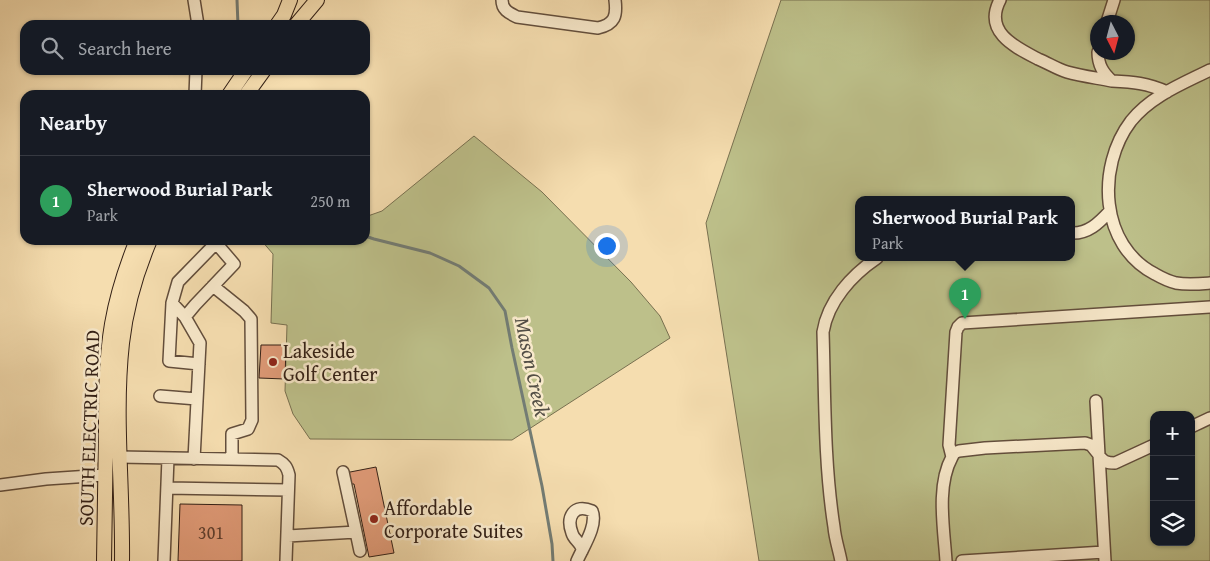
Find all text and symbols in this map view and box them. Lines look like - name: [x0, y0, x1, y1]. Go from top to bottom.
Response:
- north arrow: [1090, 15, 1135, 60]
- search box: [20, 20, 370, 75]
- icon: search: [38, 34, 66, 62]
- text: Search here: [78, 34, 172, 62]
- text: Nearby: [40, 107, 107, 138]
- text: Sherwood Burial Park: [87, 175, 272, 203]
- text: 1: [52, 189, 60, 213]
- text: 250 m: [310, 189, 350, 213]
- popup: [855, 196, 1075, 261]
- text: Park: [87, 203, 118, 227]
- text: Sherwood Burial Park: [872, 203, 1058, 231]
- text: Park: [872, 231, 903, 255]
- your location: [594, 233, 620, 259]
- pin: 1: [949, 278, 981, 319]
- water label: Mason Creek: [507, 314, 558, 420]
- street label: SOUTH ELECTRIC ROAD: [71, 329, 106, 527]
- place label: Lakeside Golf Center: [283, 336, 378, 388]
- marker: Lakeside Golf Center: [267, 356, 279, 368]
- map controls: [1150, 411, 1195, 546]
- button: +: [1150, 411, 1195, 456]
- button: −: [1150, 456, 1195, 501]
- place label: Affordable Corporate Suites: [384, 493, 523, 545]
- button: layers: [1150, 501, 1195, 546]
- marker: Affordable Corporate Suites: [368, 513, 380, 525]
- house number: 301: [198, 519, 224, 546]

